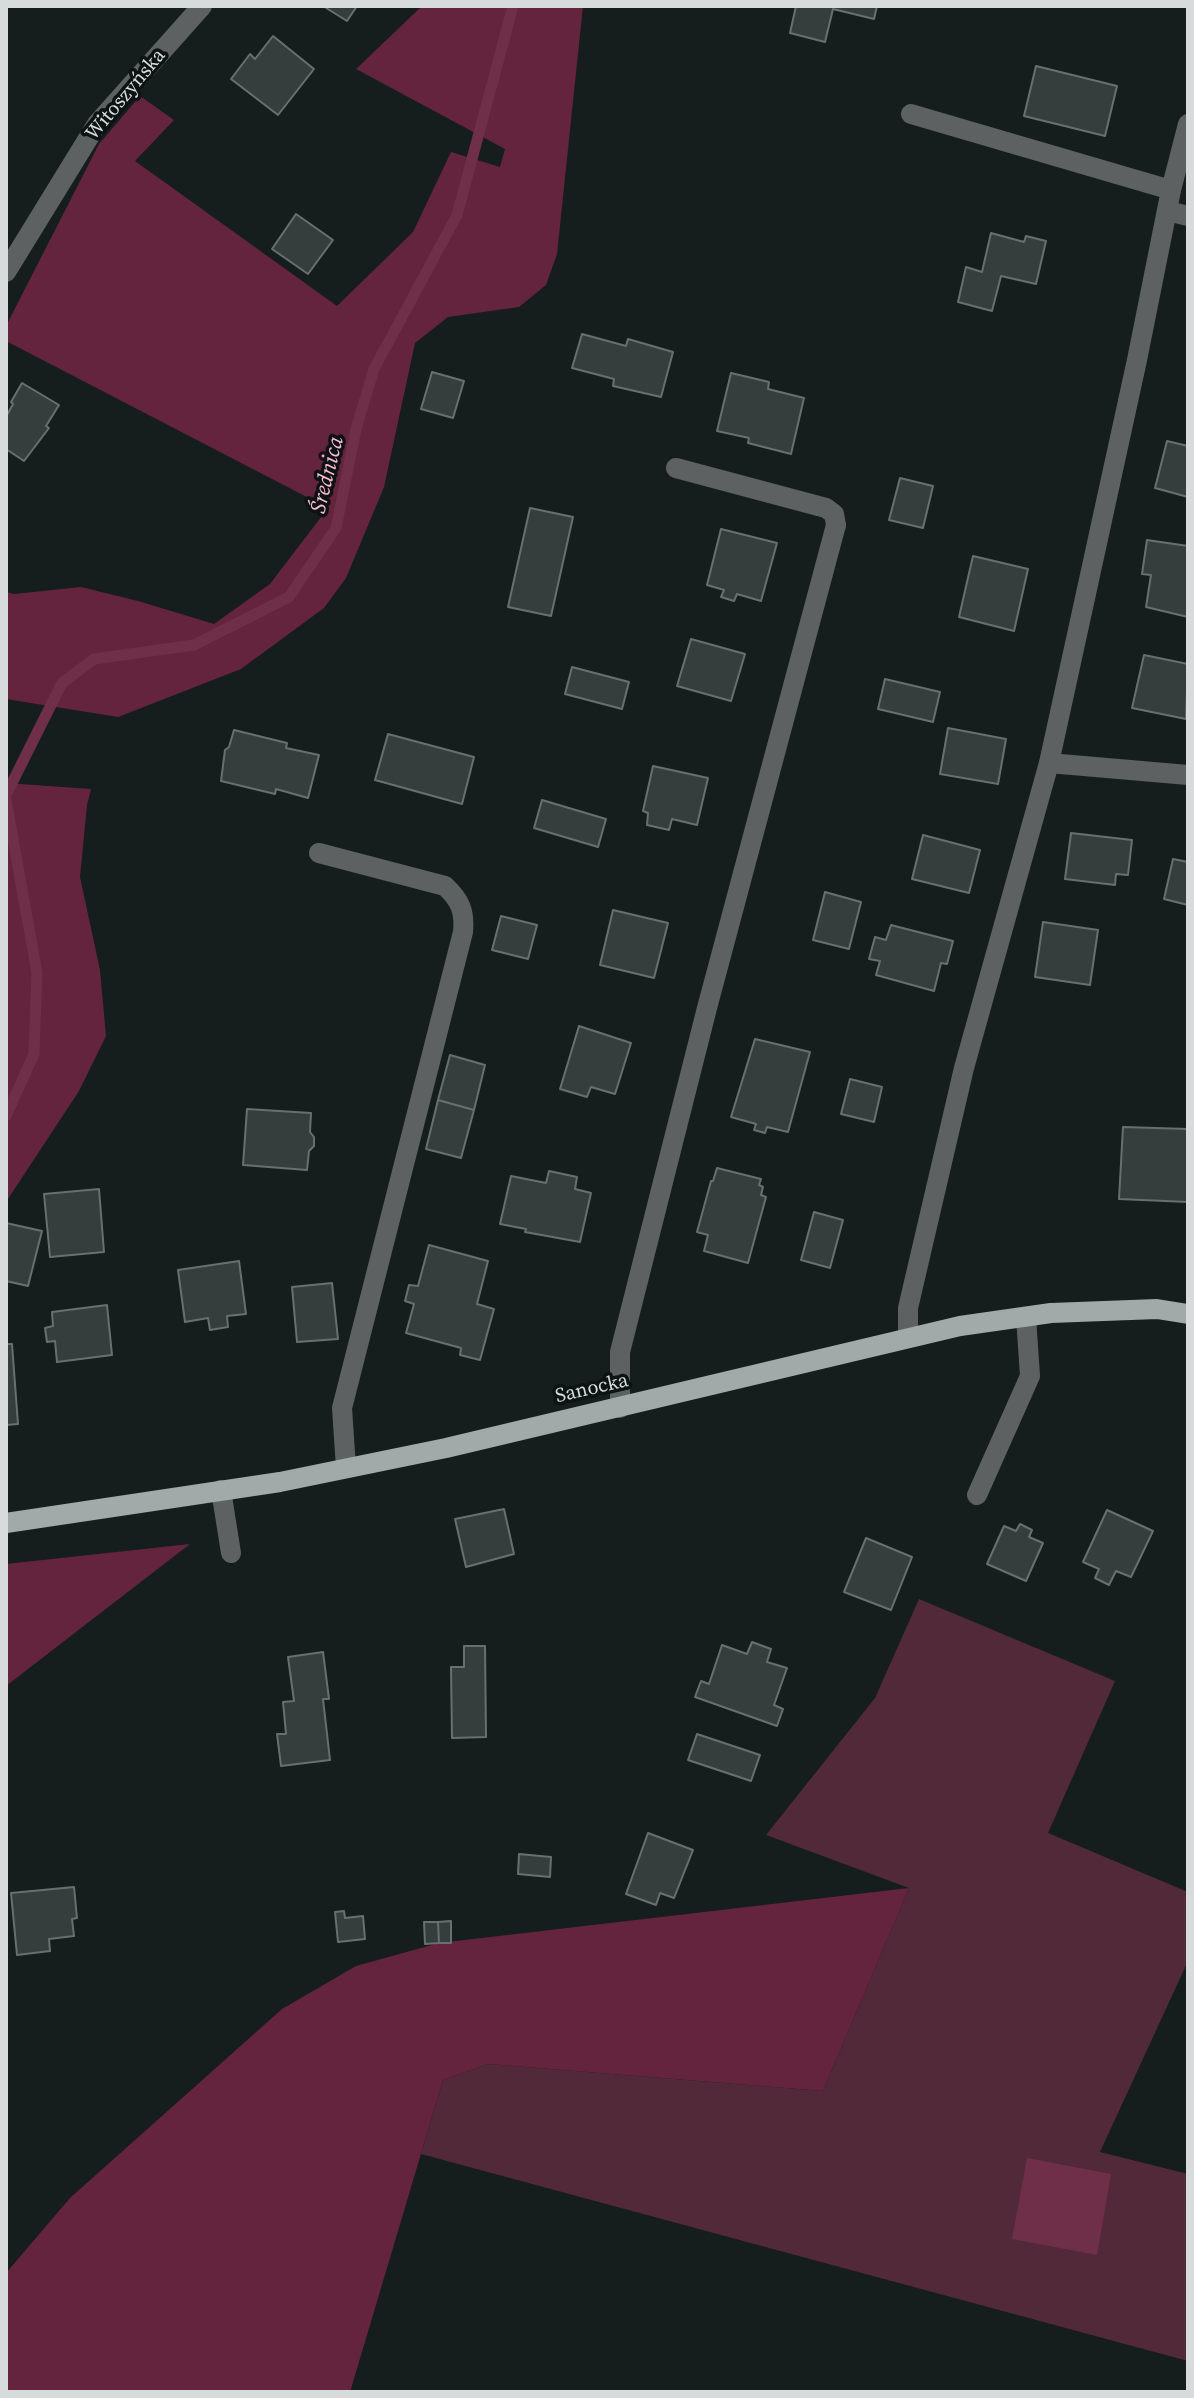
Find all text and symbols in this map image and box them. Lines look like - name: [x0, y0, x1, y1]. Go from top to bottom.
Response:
- street label: Witoszyńska: [81, 44, 171, 146]
- water label: Średnica: [306, 434, 350, 516]
- street label: Sanocka: [553, 1369, 631, 1409]

